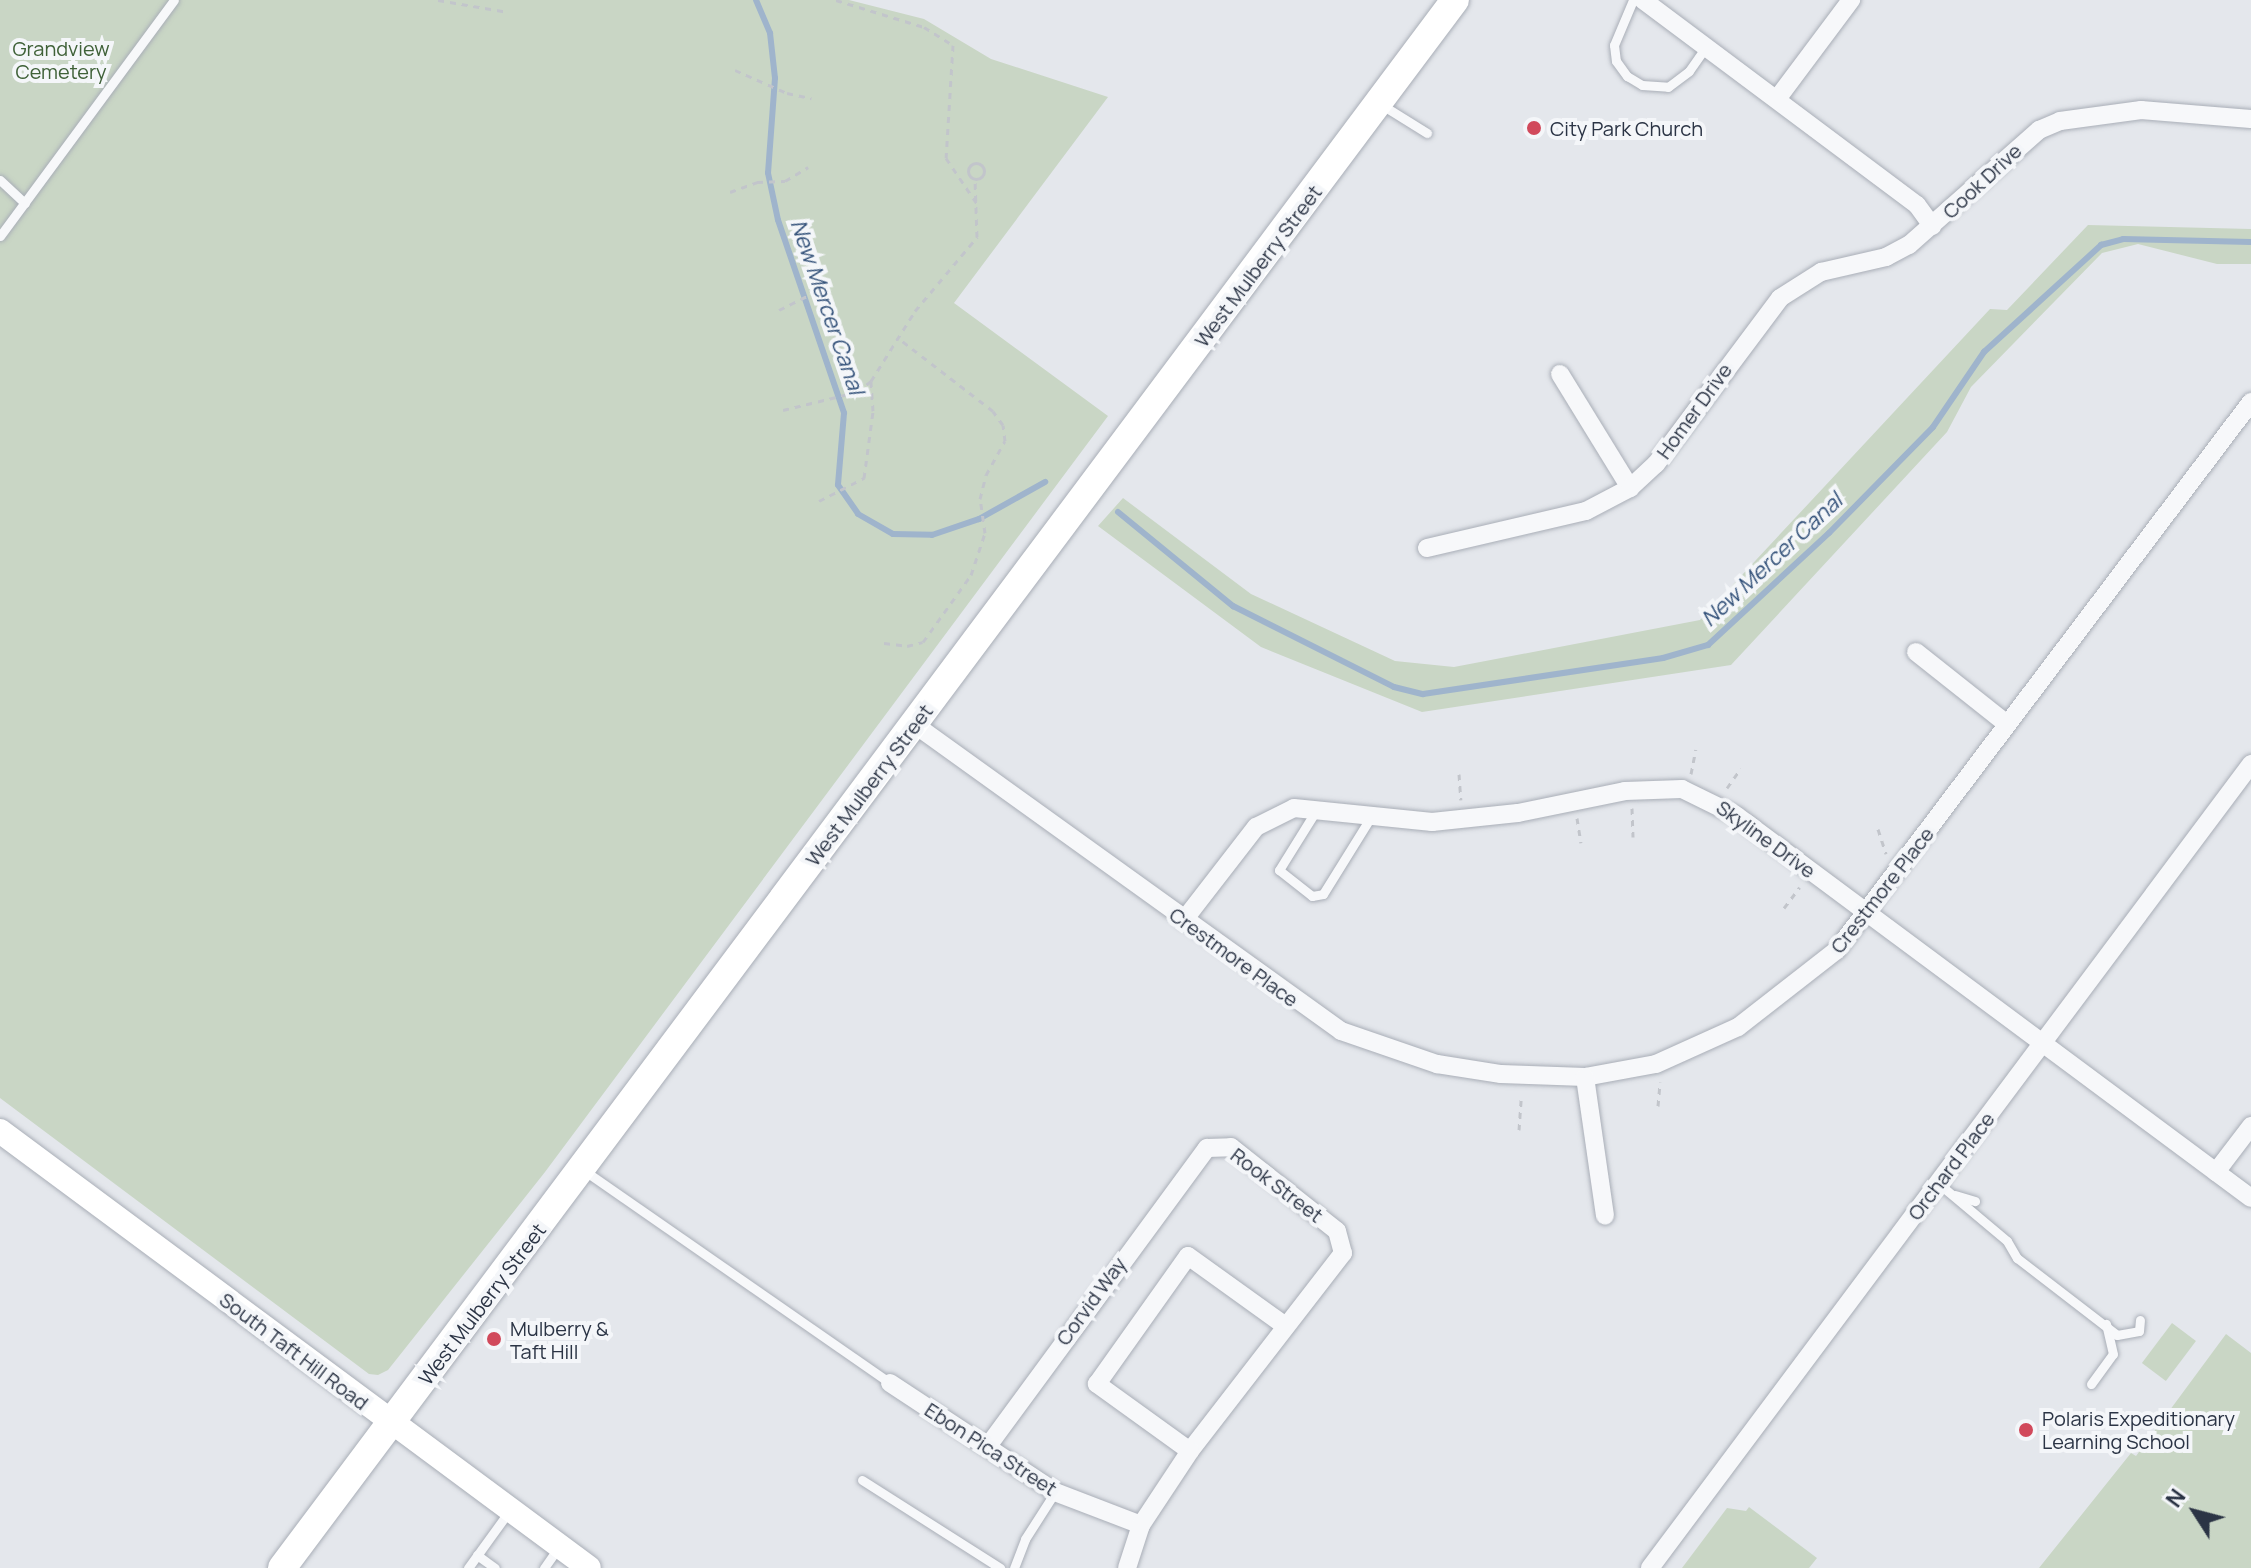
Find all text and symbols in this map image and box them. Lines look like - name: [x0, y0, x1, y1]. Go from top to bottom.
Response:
- park label: Grandview Cemetery: [12, 37, 110, 84]
- place label: City Park Church: [1550, 116, 1703, 140]
- marker: City Park Church: [1525, 119, 1543, 137]
- street label: Cook Drive: [1938, 139, 2026, 223]
- street label: West Mulberry Street: [1189, 180, 1327, 352]
- water label: New Mercer Canal: [785, 216, 869, 398]
- street label: Homer Drive: [1651, 359, 1737, 463]
- water label: New Mercer Canal: [1696, 488, 1848, 632]
- street label: West Mulberry Street: [800, 699, 938, 871]
- street label: Skyline Drive: [1712, 795, 1820, 883]
- street label: Crestmore Place: [1825, 822, 1939, 958]
- street label: Crestmore Place: [1165, 902, 1303, 1012]
- street label: Orchard Place: [1903, 1107, 1999, 1225]
- street label: Rook Street: [1226, 1143, 1328, 1227]
- street label: West Mulberry Street: [413, 1218, 551, 1390]
- street label: Corvid Way: [1051, 1252, 1131, 1350]
- street label: South Taft Hill Road: [215, 1287, 373, 1415]
- place label: Mulberry & Taft Hill: [510, 1316, 609, 1363]
- marker: Mulberry & Taft Hill: [485, 1330, 503, 1348]
- street label: Ebon Pica Street: [920, 1397, 1062, 1501]
- place label: Polaris Expeditionary Learning School: [2042, 1406, 2235, 1453]
- marker: Polaris Expeditionary Learning School: [2017, 1421, 2035, 1439]
- north arrow: [2155, 1472, 2235, 1552]
- text: N: [2159, 1483, 2192, 1513]

